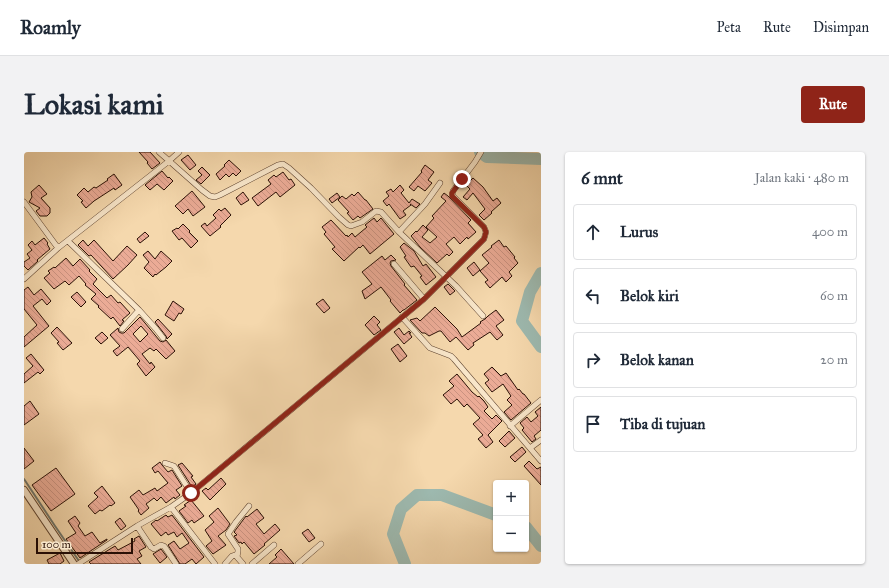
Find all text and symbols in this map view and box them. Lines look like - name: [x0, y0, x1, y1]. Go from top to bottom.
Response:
- text: Roamly: [20, 16, 81, 39]
- text: Peta: [717, 19, 741, 36]
- text: Rute: [763, 19, 791, 36]
- text: Disimpan: [813, 19, 869, 36]
- button: Rute: [801, 86, 865, 123]
- text: Lokasi kami: [24, 87, 164, 122]
- text: 6 mnt: [581, 168, 623, 189]
- route end: [453, 170, 471, 188]
- text: Jalan kaki · 480 m: [755, 170, 849, 186]
- icon: ahead: [582, 221, 604, 243]
- text: Lurus: [620, 223, 658, 241]
- text: 400 m: [812, 224, 848, 240]
- icon: left: [582, 285, 604, 307]
- text: Belok kiri: [620, 287, 679, 305]
- text: 60 m: [820, 288, 848, 304]
- icon: right: [582, 349, 604, 371]
- text: Belok kanan: [620, 351, 694, 369]
- text: 20 m: [820, 352, 848, 368]
- icon: arrive: [582, 413, 604, 435]
- text: Tiba di tujuan: [620, 415, 705, 433]
- map controls: [493, 480, 529, 552]
- button: +: [493, 480, 529, 516]
- route start: [182, 484, 200, 502]
- button: −: [493, 516, 529, 552]
- scale bar: [36, 536, 133, 555]
- text: 100 m: [42, 538, 71, 551]

